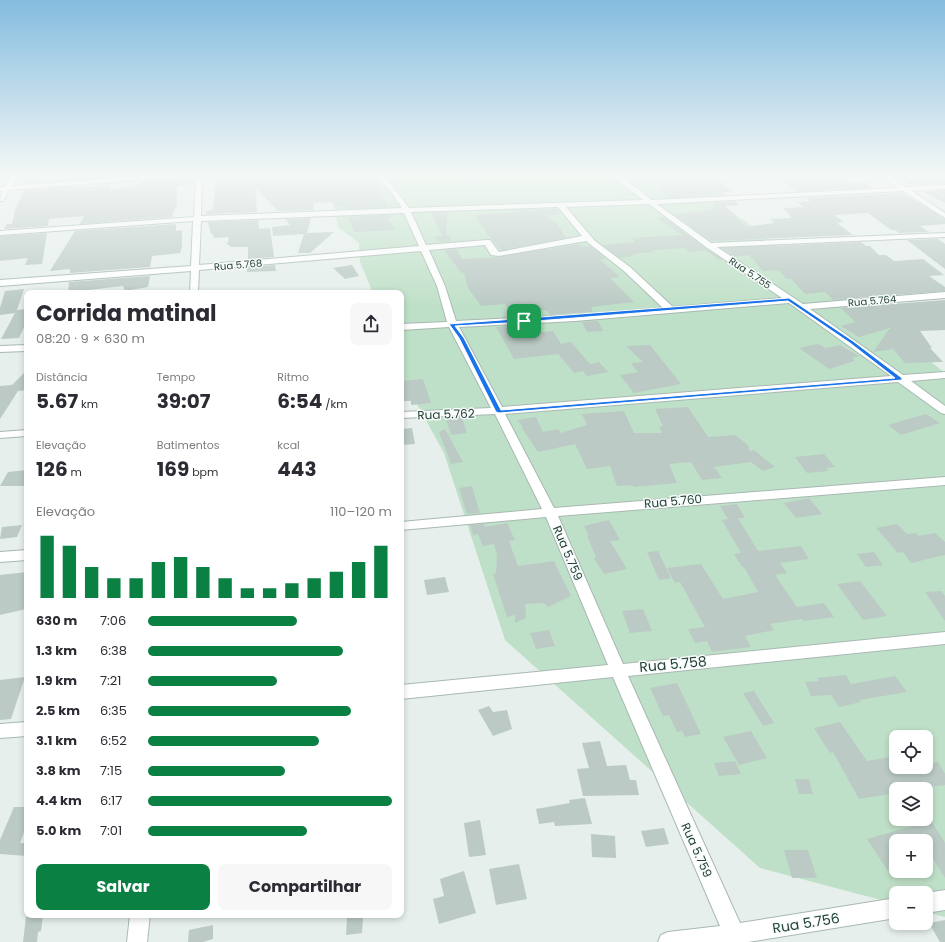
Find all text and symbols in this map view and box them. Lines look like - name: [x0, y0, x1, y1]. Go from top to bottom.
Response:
- street label: Rua 5.755: [726, 253, 774, 293]
- street label: Rua 5.768: [213, 255, 263, 275]
- street label: Rua 5.764: [847, 291, 897, 311]
- text: Corrida matinal: [36, 298, 217, 329]
- button: share: [350, 303, 392, 345]
- pin: [507, 304, 541, 338]
- icon: arrive: [513, 310, 535, 332]
- text: 08:20 · 9 × 630 m: [36, 329, 145, 348]
- text: Distância: [36, 369, 88, 385]
- text: Tempo: [157, 369, 195, 385]
- text: Ritmo: [277, 369, 309, 385]
- text: 5.67: [36, 387, 78, 415]
- text: 39:07: [157, 387, 210, 415]
- text: 6:54: [277, 387, 322, 415]
- text: km: [78, 396, 98, 412]
- text: /km: [322, 396, 347, 412]
- street label: Rua 5.762: [417, 404, 475, 423]
- text: Elevação: [36, 437, 86, 453]
- text: Batimentos: [157, 437, 220, 453]
- text: kcal: [277, 437, 300, 453]
- text: 126: [36, 455, 68, 483]
- text: 169: [157, 455, 189, 483]
- text: 443: [277, 455, 317, 483]
- text: m: [68, 464, 82, 480]
- text: bpm: [189, 464, 218, 480]
- street label: Rua 5.760: [643, 490, 703, 512]
- text: Elevação: [36, 502, 95, 521]
- text: 110–120 m: [330, 502, 392, 521]
- street label: Rua 5.759: [549, 523, 587, 583]
- text: 630 m: [36, 611, 77, 630]
- text: 7:06: [100, 611, 126, 630]
- text: 1.3 km: [36, 641, 77, 660]
- text: 6:38: [100, 641, 127, 660]
- street label: Rua 5.758: [638, 651, 708, 677]
- text: 1.9 km: [36, 671, 77, 690]
- text: 7:21: [100, 671, 122, 690]
- text: 2.5 km: [36, 701, 80, 720]
- text: 6:35: [100, 701, 127, 720]
- map controls: [889, 730, 933, 930]
- button: locate: [889, 730, 933, 774]
- text: 3.1 km: [36, 731, 77, 750]
- text: 6:52: [100, 731, 127, 750]
- text: 3.8 km: [36, 761, 81, 780]
- text: 7:15: [100, 761, 122, 780]
- button: layers: [889, 782, 933, 826]
- text: 4.4 km: [36, 791, 82, 810]
- text: 6:17: [100, 791, 122, 810]
- street label: Rua 5.759: [677, 820, 717, 880]
- text: 5.0 km: [36, 821, 81, 840]
- text: 7:01: [100, 821, 122, 840]
- button: +: [889, 834, 933, 878]
- button: Salvar: [36, 864, 210, 910]
- button: Compartilhar: [218, 864, 392, 910]
- button: −: [889, 886, 933, 930]
- street label: Rua 5.756: [771, 908, 841, 938]

